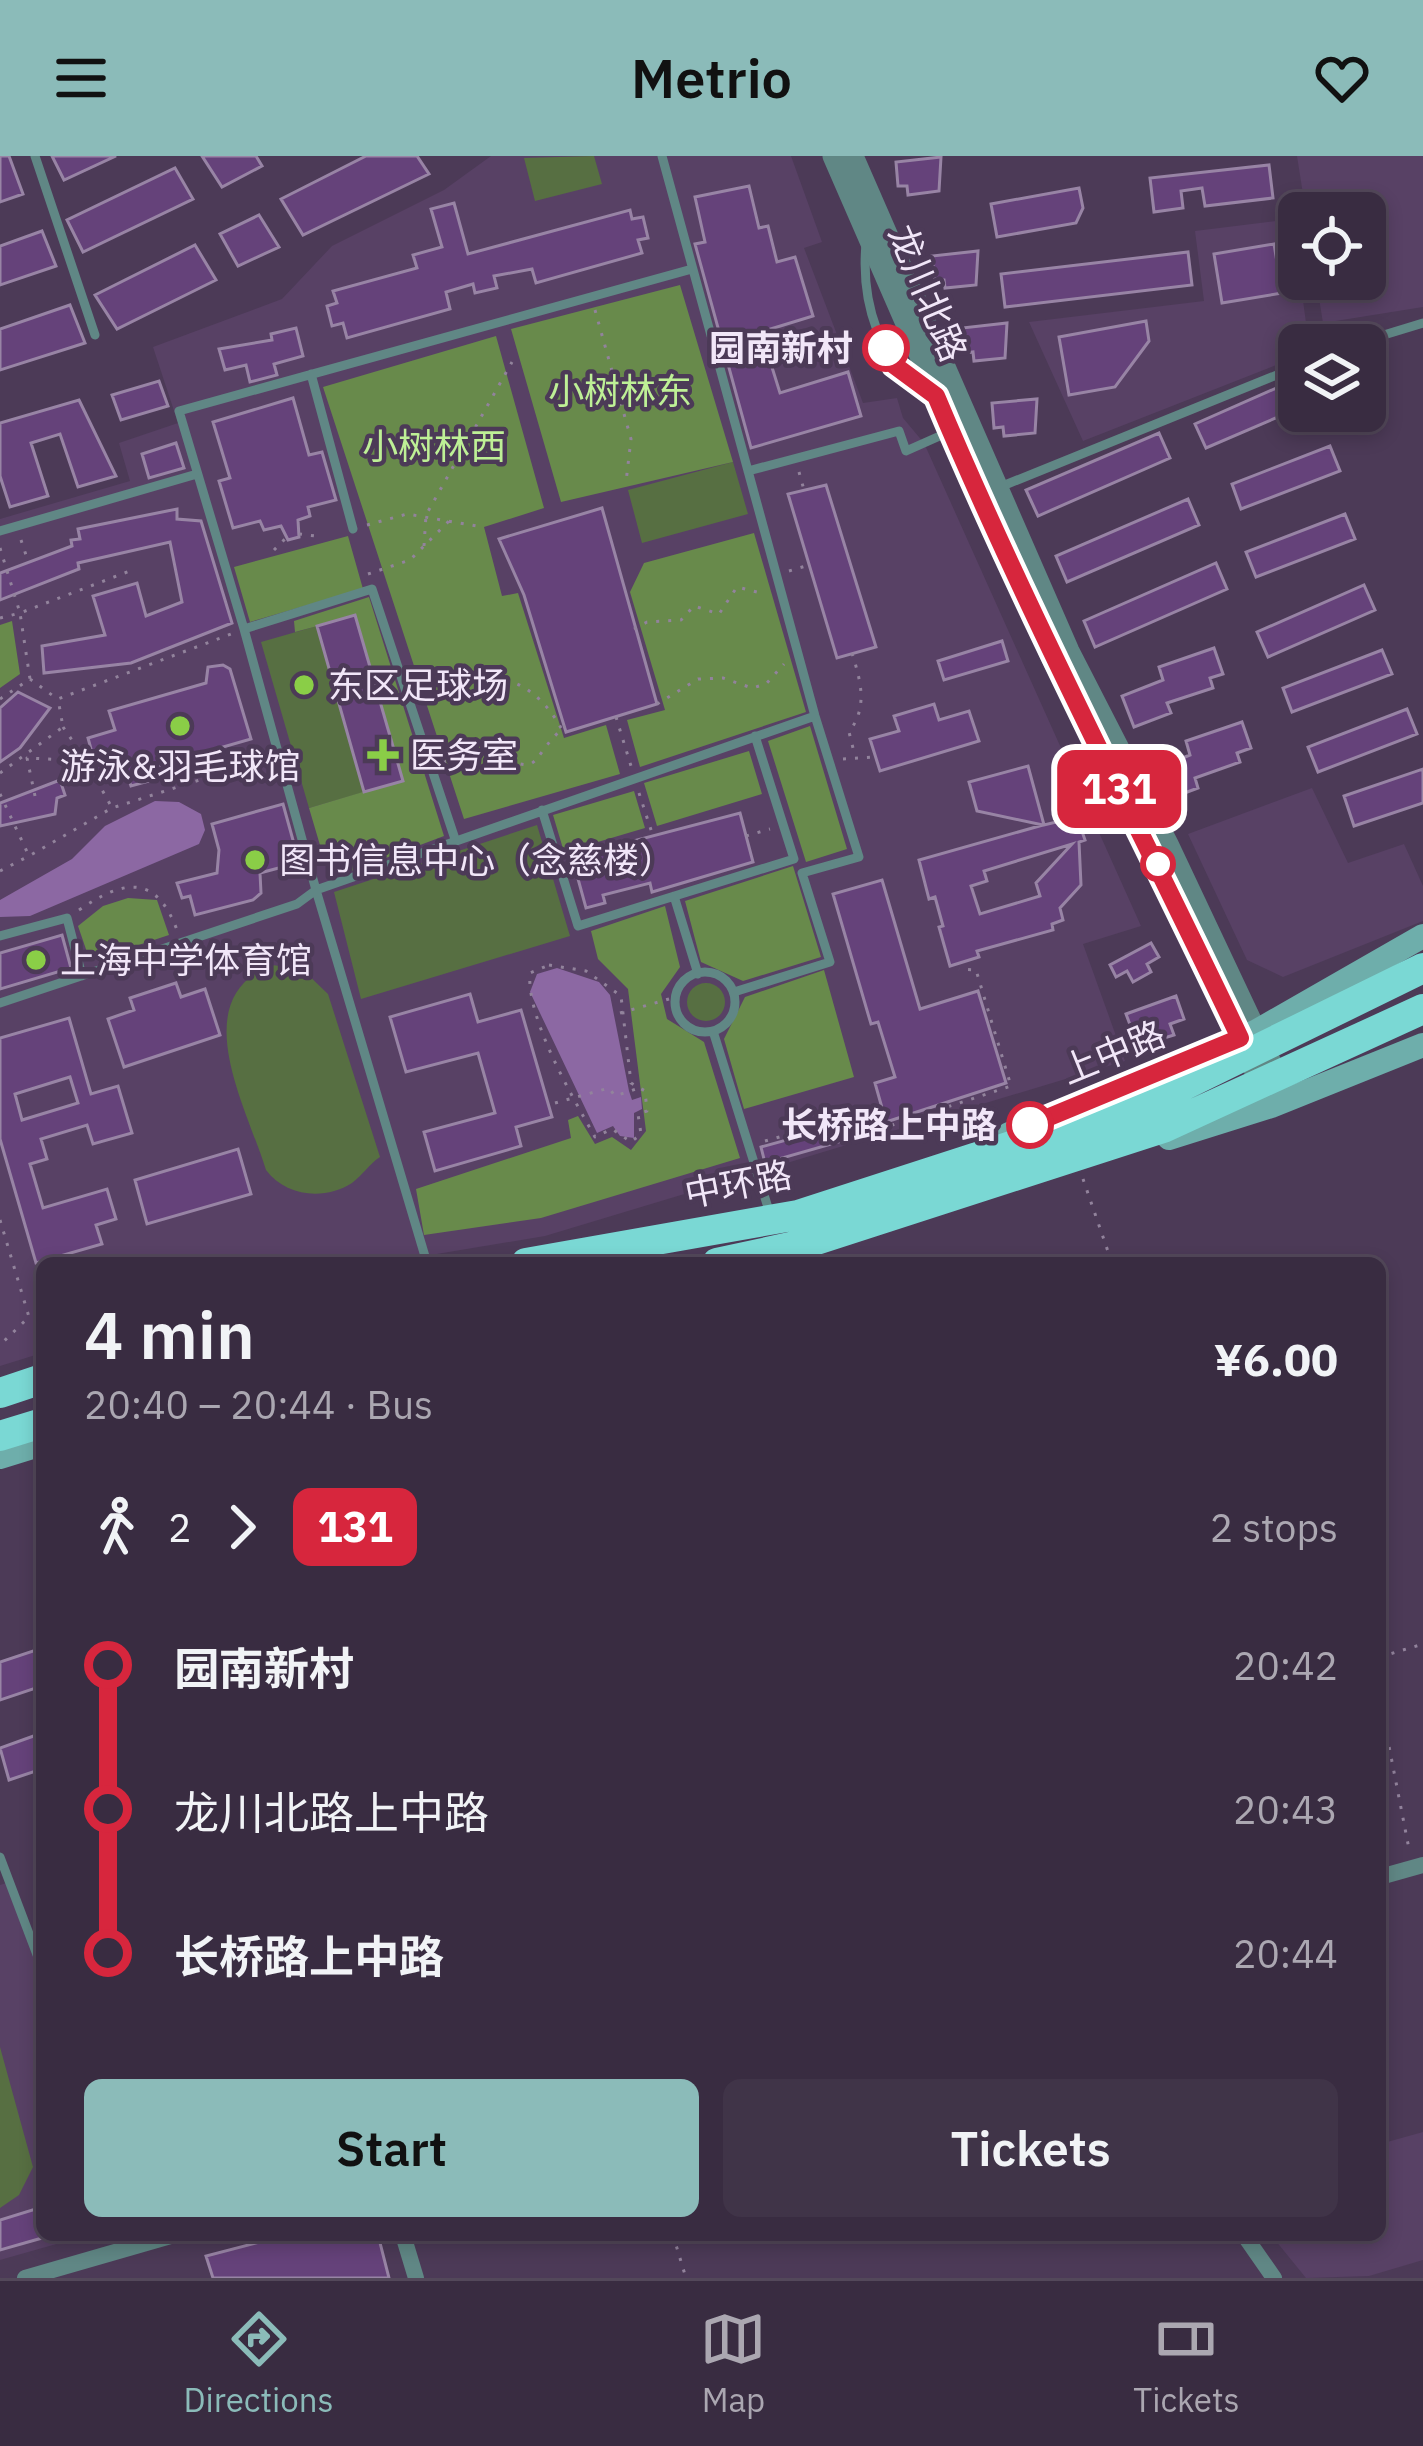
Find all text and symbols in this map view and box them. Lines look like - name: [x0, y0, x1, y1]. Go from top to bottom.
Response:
- text: Metrio: [631, 43, 792, 113]
- icon: menu: [48, 45, 114, 111]
- icon: heart: [1309, 45, 1375, 111]
- map controls: [1278, 192, 1386, 432]
- button: locate: [1278, 192, 1386, 300]
- street label: 龙川北路: [879, 217, 978, 368]
- place label: 园南新村: [709, 324, 853, 371]
- button: layers: [1278, 324, 1386, 432]
- marker: 园南新村: [864, 326, 908, 370]
- park label: 小树林东: [548, 367, 692, 414]
- park label: 小树林西: [362, 422, 506, 469]
- place label: 东区足球场: [328, 661, 508, 708]
- marker: 东区足球场: [291, 672, 317, 698]
- marker: 游泳&羽毛球馆: [167, 713, 193, 739]
- place label: 医务室: [410, 731, 518, 778]
- marker: 医务室: [367, 739, 399, 771]
- place label: 游泳&羽毛球馆: [60, 742, 300, 789]
- line badge: 131: [1050, 750, 1188, 828]
- text: 131: [1081, 761, 1157, 816]
- place label: 图书信息中心（念慈楼）: [279, 836, 675, 883]
- marker: 图书信息中心（念慈楼）: [242, 847, 268, 873]
- unlabelled marker: [1142, 848, 1174, 880]
- place label: 上海中学体育馆: [60, 936, 312, 983]
- marker: 上海中学体育馆: [23, 947, 49, 973]
- street label: 上中路: [1054, 1010, 1172, 1094]
- place label: 长桥路上中路: [781, 1101, 997, 1148]
- marker: 长桥路上中路: [1008, 1103, 1052, 1147]
- street label: 中环路: [680, 1150, 795, 1217]
- text: 4 min: [84, 1291, 255, 1377]
- text: ¥6.00: [1214, 1330, 1338, 1388]
- text: 20:40 – 20:44 · Bus: [84, 1379, 433, 1430]
- icon: walk: [84, 1494, 150, 1560]
- icon: forward: [209, 1494, 275, 1560]
- text: 131: [317, 1499, 393, 1554]
- text: 2: [168, 1502, 191, 1553]
- text: 2 stops: [1210, 1502, 1338, 1553]
- text: 园南新村: [174, 1639, 354, 1697]
- text: 20:42: [1233, 1640, 1338, 1691]
- text: 龙川北路上中路: [174, 1783, 489, 1841]
- text: 20:43: [1233, 1784, 1338, 1835]
- text: 长桥路上中路: [174, 1927, 444, 1985]
- text: 20:44: [1233, 1928, 1338, 1979]
- button: Start: [84, 2079, 699, 2217]
- button: Tickets: [723, 2079, 1338, 2217]
- tab: Directions: [183, 2306, 334, 2421]
- tab: Map: [700, 2306, 766, 2421]
- tab: Tickets: [1133, 2306, 1240, 2421]

